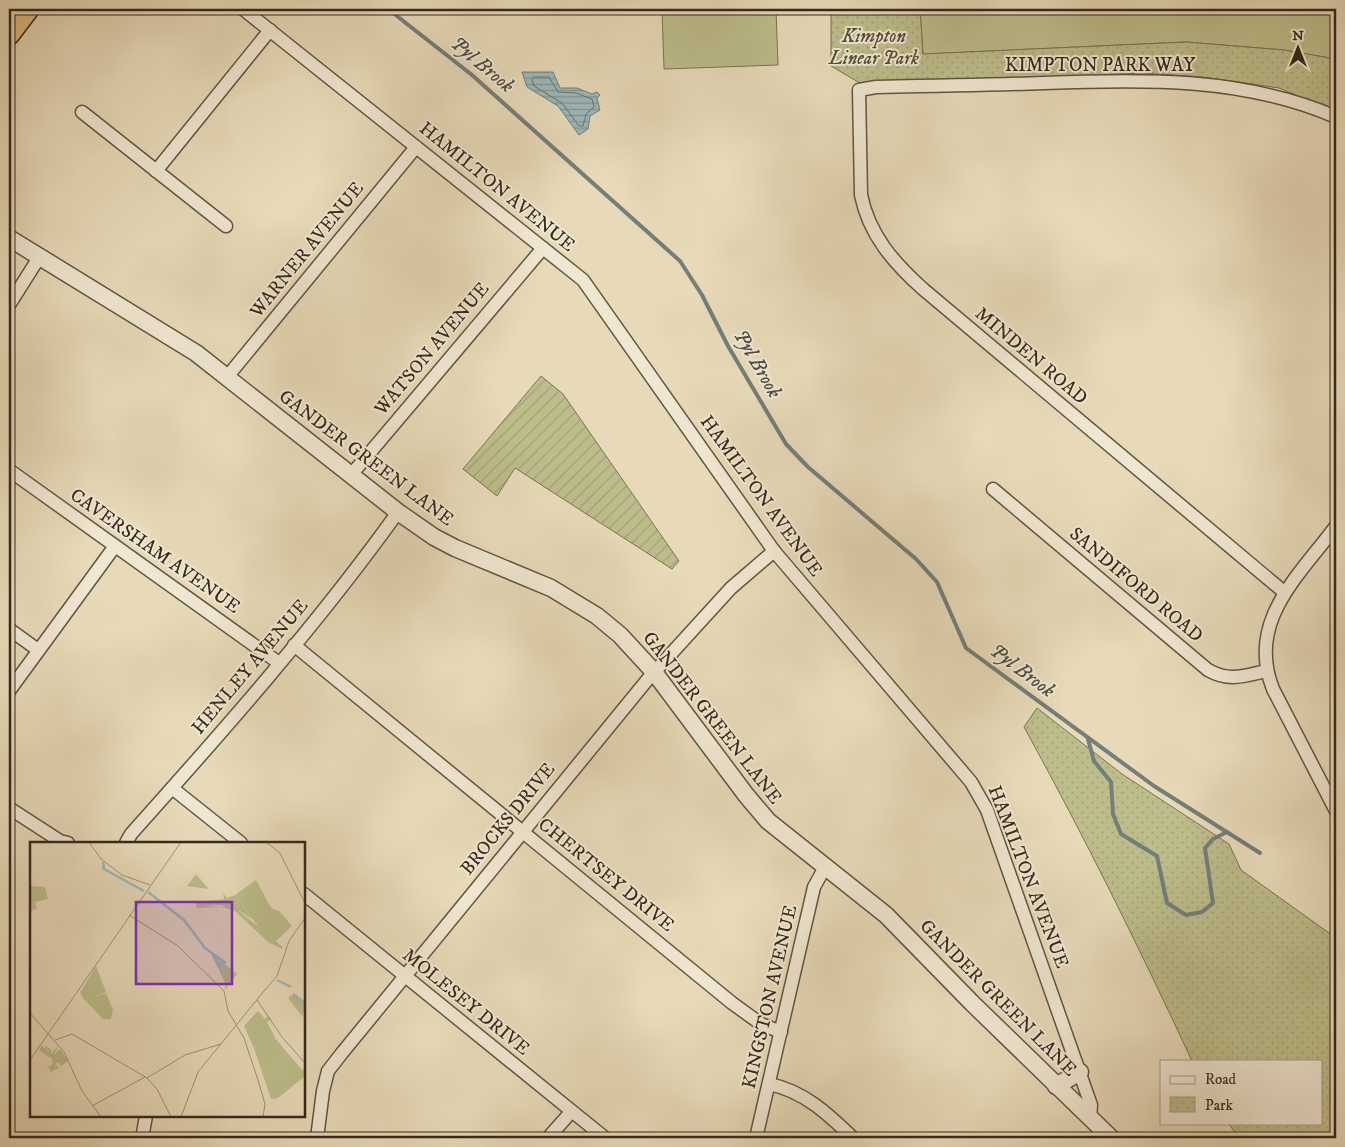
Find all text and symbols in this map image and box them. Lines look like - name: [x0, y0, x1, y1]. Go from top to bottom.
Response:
- north arrow: [1272, 22, 1322, 72]
- park label: Kimpton Linear Park: [828, 25, 919, 70]
- text: N: [1292, 27, 1304, 45]
- water label: Pyl Brook: [445, 31, 519, 99]
- street label: KIMPTON PARK WAY: [1005, 54, 1196, 77]
- street label: HAMILTON AVENUE: [415, 117, 579, 257]
- street label: WARNER AVENUE: [245, 177, 369, 323]
- street label: WATSON AVENUE: [369, 278, 494, 421]
- street label: MINDEN ROAD: [970, 302, 1092, 410]
- water label: Pyl Brook: [727, 325, 787, 403]
- street label: GANDER GREEN LANE: [274, 385, 458, 531]
- street label: HAMILTON AVENUE: [695, 411, 827, 581]
- street label: CAVERSHAM AVENUE: [65, 483, 245, 619]
- street label: SANDIFORD ROAD: [1065, 522, 1207, 648]
- street label: HENLEY AVENUE: [187, 595, 313, 739]
- street label: GANDER GREEN LANE: [637, 627, 787, 809]
- water label: Pyl Brook: [984, 638, 1060, 704]
- street label: BROCKS DRIVE: [456, 758, 560, 880]
- street label: HAMILTON AVENUE: [983, 782, 1073, 972]
- street label: CHERTSEY DRIVE: [533, 813, 679, 937]
- inset map: [30, 842, 305, 1117]
- street label: KINGSTON AVENUE: [738, 903, 802, 1091]
- street label: GANDER GREEN LANE: [915, 915, 1081, 1081]
- street label: MOLESEY DRIVE: [398, 944, 534, 1060]
- legend: [1160, 1060, 1322, 1124]
- text: Road: [1205, 1070, 1237, 1089]
- text: Park: [1205, 1096, 1234, 1115]

